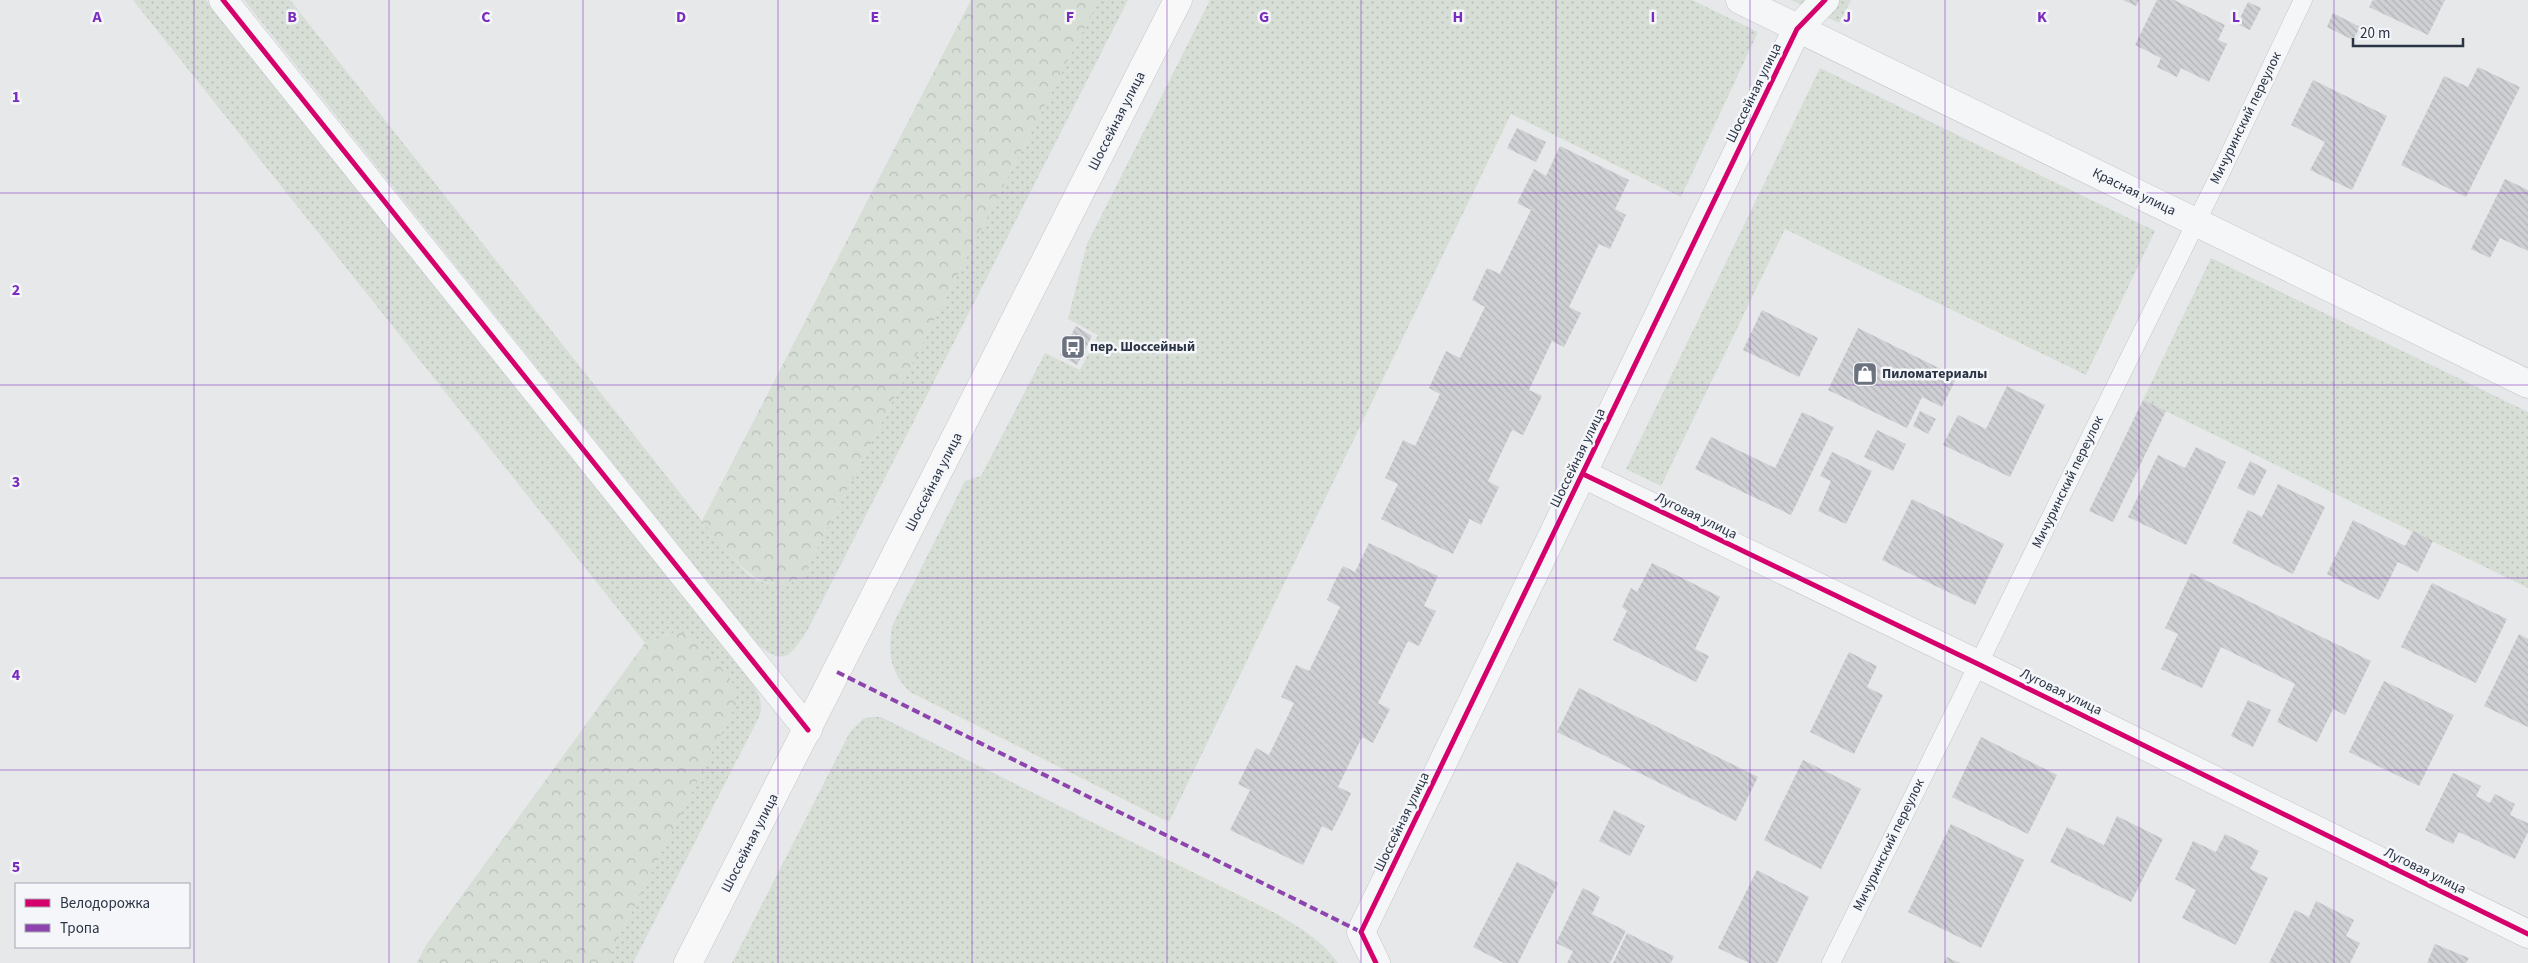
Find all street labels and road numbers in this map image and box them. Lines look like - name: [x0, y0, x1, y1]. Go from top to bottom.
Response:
- street label: Шоссейная улица: [1721, 40, 1787, 146]
- street label: Мичуринский переулок: [2205, 48, 2287, 188]
- street label: Шоссейная улица: [1083, 68, 1151, 174]
- street label: Красная улица: [2089, 163, 2179, 221]
- street label: Шоссейная улица: [1545, 405, 1611, 511]
- street label: Мичуринский переулок: [2027, 412, 2109, 552]
- street label: Шоссейная улица: [900, 429, 968, 535]
- street label: Луговая улица: [1652, 488, 1740, 544]
- street label: Луговая улица: [2017, 664, 2105, 720]
- street label: Шоссейная улица: [1369, 769, 1435, 875]
- street label: Мичуринский переулок: [1848, 775, 1930, 915]
- street label: Шоссейная улица: [716, 790, 784, 896]
- street label: Луговая улица: [2381, 843, 2469, 899]

